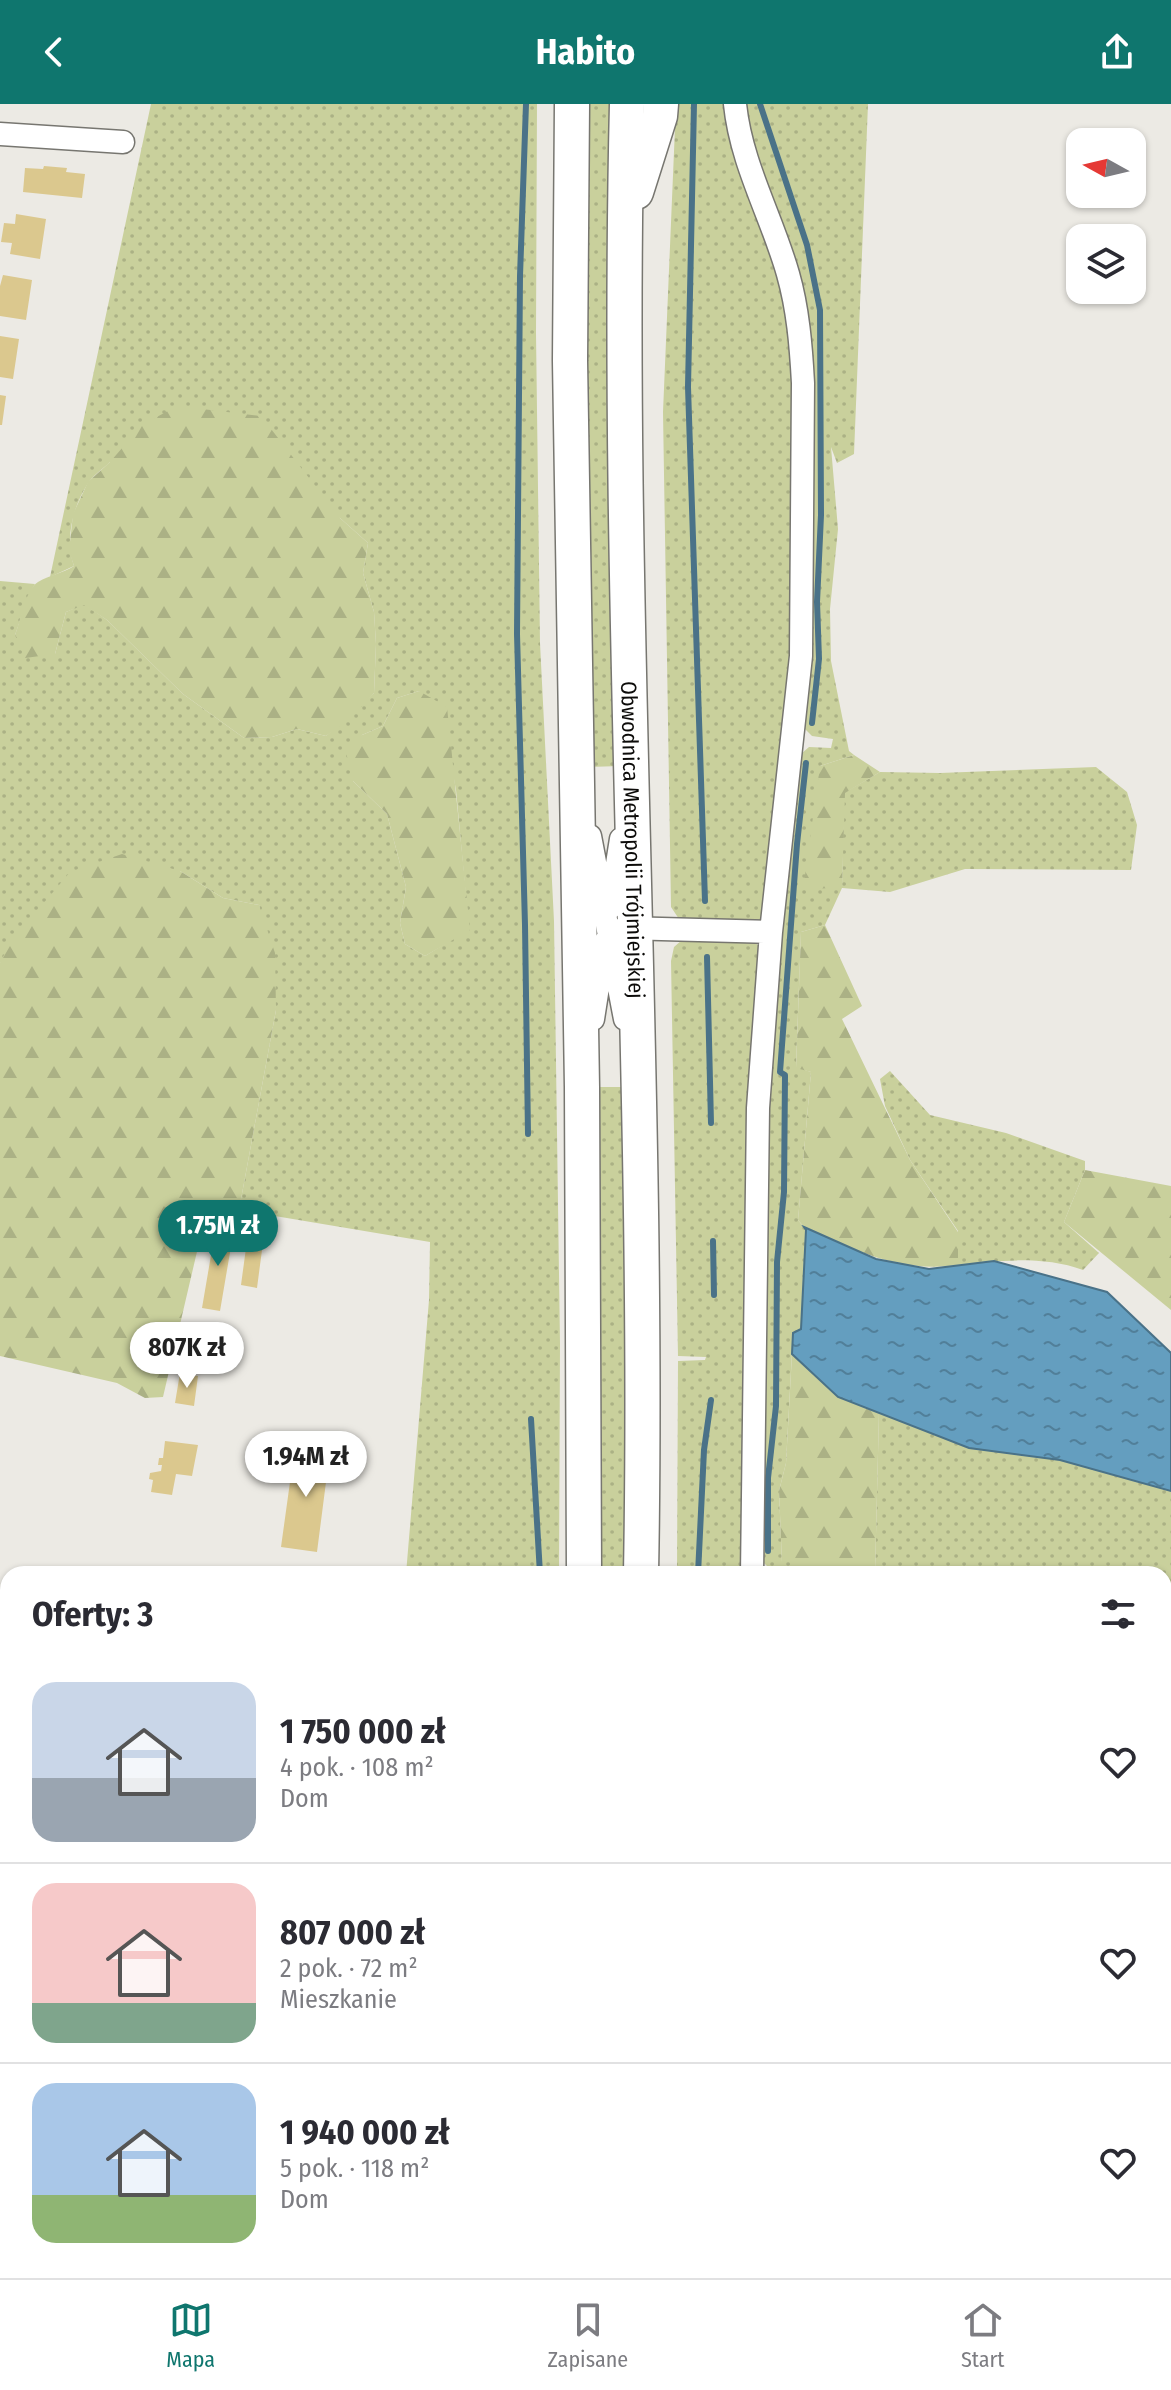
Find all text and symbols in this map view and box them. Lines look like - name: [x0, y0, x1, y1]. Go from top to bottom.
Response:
- icon: back: [32, 30, 76, 74]
- text: Habito: [536, 30, 635, 74]
- icon: share: [1095, 30, 1139, 74]
- north arrow: [1066, 128, 1146, 208]
- map controls: [1066, 128, 1146, 304]
- button: layers: [1066, 224, 1146, 304]
- street label: Obwodnica Metropolii Trójmiejskiej: [616, 681, 650, 999]
- pin: 1.75M zł: [135, 1200, 301, 1268]
- text: 1.75M zł: [176, 1210, 260, 1241]
- pin: 807K zł: [113, 1322, 261, 1390]
- text: 807K zł: [148, 1332, 226, 1363]
- pin: 1.94M zł: [223, 1431, 389, 1499]
- text: 1.94M zł: [263, 1441, 349, 1472]
- icon: filters: [1096, 1592, 1140, 1636]
- text: Oferty: 3: [32, 1594, 153, 1635]
- text: 1 750 000 zł: [280, 1711, 446, 1752]
- icon: home: [96, 1714, 192, 1810]
- icon: heart: [1096, 1740, 1140, 1784]
- text: 4 pok. · 108 m²: [280, 1752, 434, 1783]
- text: Dom: [280, 1783, 329, 1814]
- text: 807 000 zł: [280, 1912, 425, 1953]
- icon: home: [96, 1915, 192, 2011]
- icon: heart: [1096, 1941, 1140, 1985]
- text: 2 pok. · 72 m²: [280, 1953, 418, 1984]
- text: Mieszkanie: [280, 1984, 397, 2015]
- text: 1 940 000 zł: [280, 2112, 450, 2153]
- icon: home: [96, 2115, 192, 2211]
- icon: heart: [1096, 2141, 1140, 2185]
- text: 5 pok. · 118 m²: [280, 2153, 429, 2184]
- text: Dom: [280, 2184, 329, 2215]
- tab: Mapa: [166, 2298, 215, 2373]
- tab: Zapisane: [548, 2298, 628, 2373]
- tab: Start: [961, 2298, 1005, 2373]

